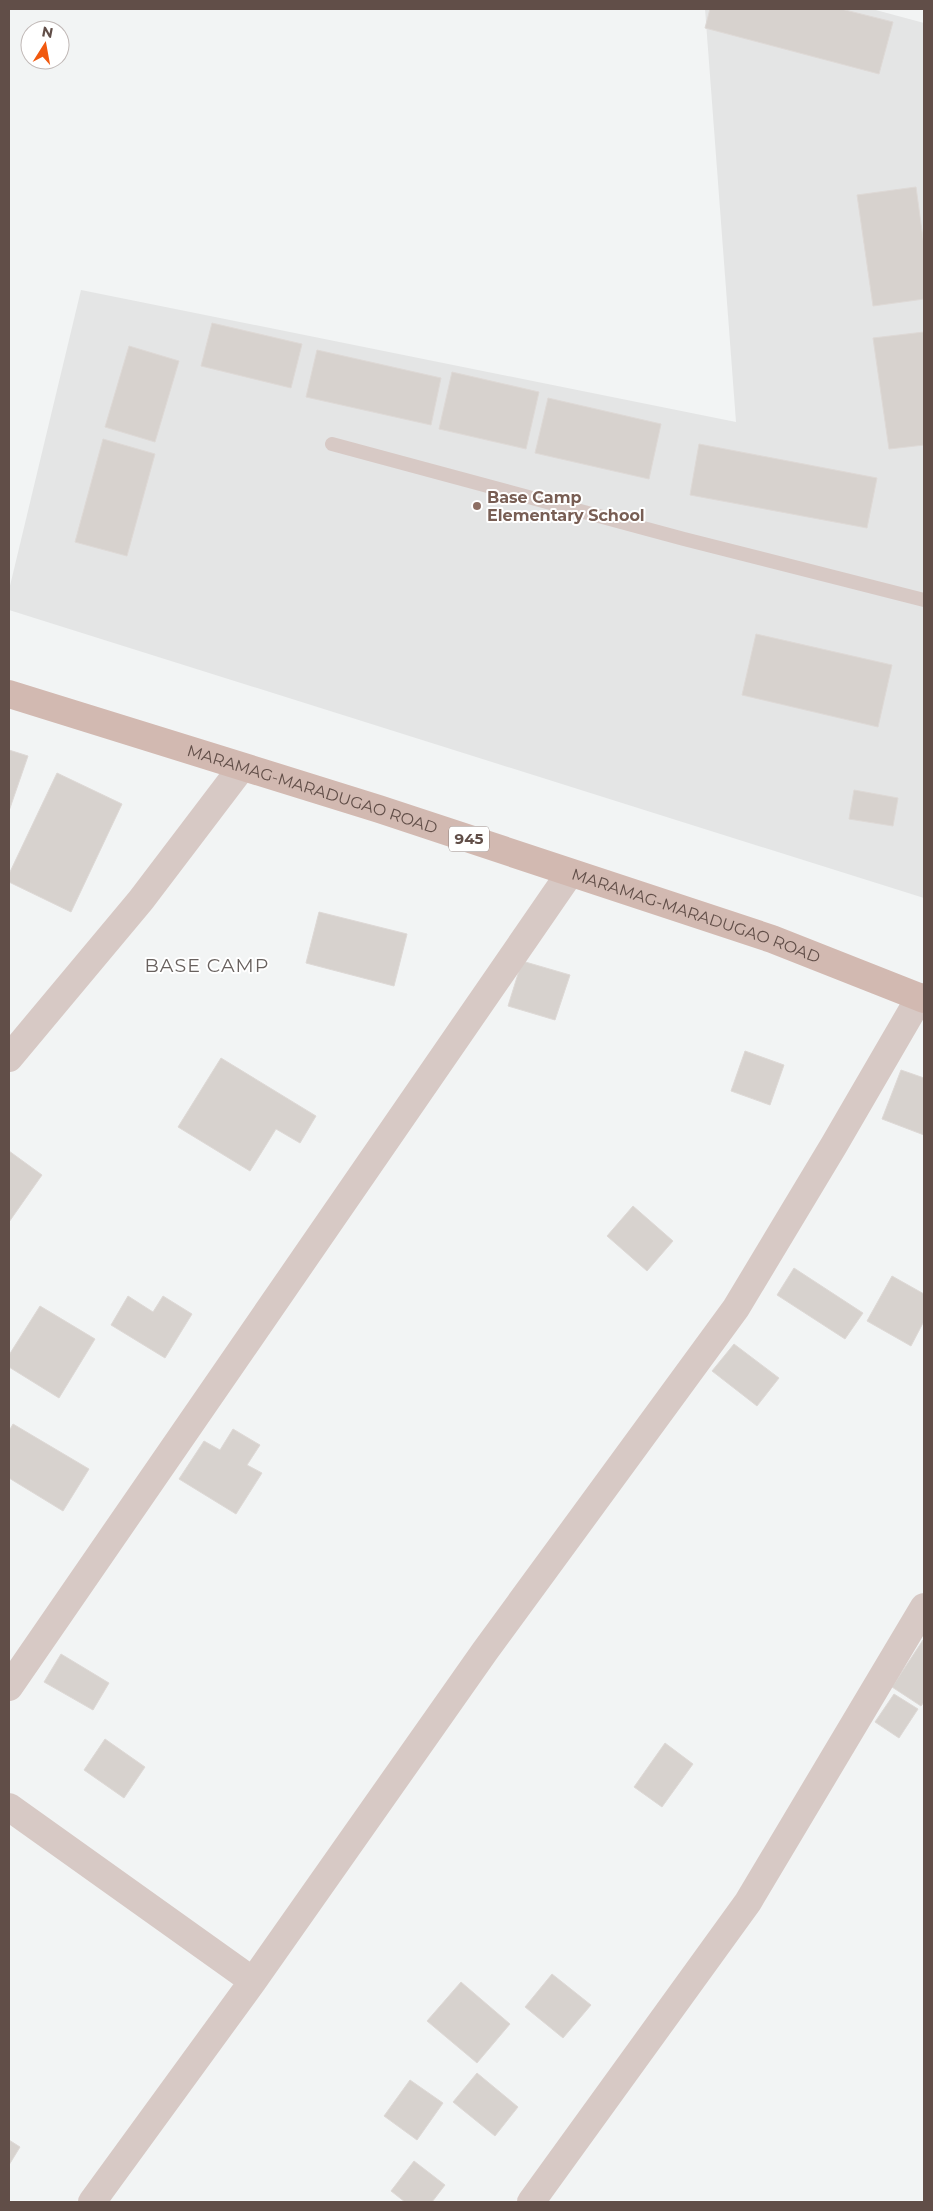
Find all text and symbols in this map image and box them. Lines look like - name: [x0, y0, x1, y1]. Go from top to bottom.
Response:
- north arrow: [20, 20, 70, 70]
- text: N: [40, 22, 55, 42]
- place label: Base Camp Elementary School: [487, 488, 645, 525]
- marker: Base Camp Elementary School: [471, 500, 483, 512]
- street label: MARAMAG-MARADUGAO ROAD: [185, 741, 440, 838]
- road number: 945: [449, 826, 489, 852]
- street label: MARAMAG-MARADUGAO ROAD: [569, 864, 823, 967]
- district label: BASE CAMP: [145, 954, 269, 977]

